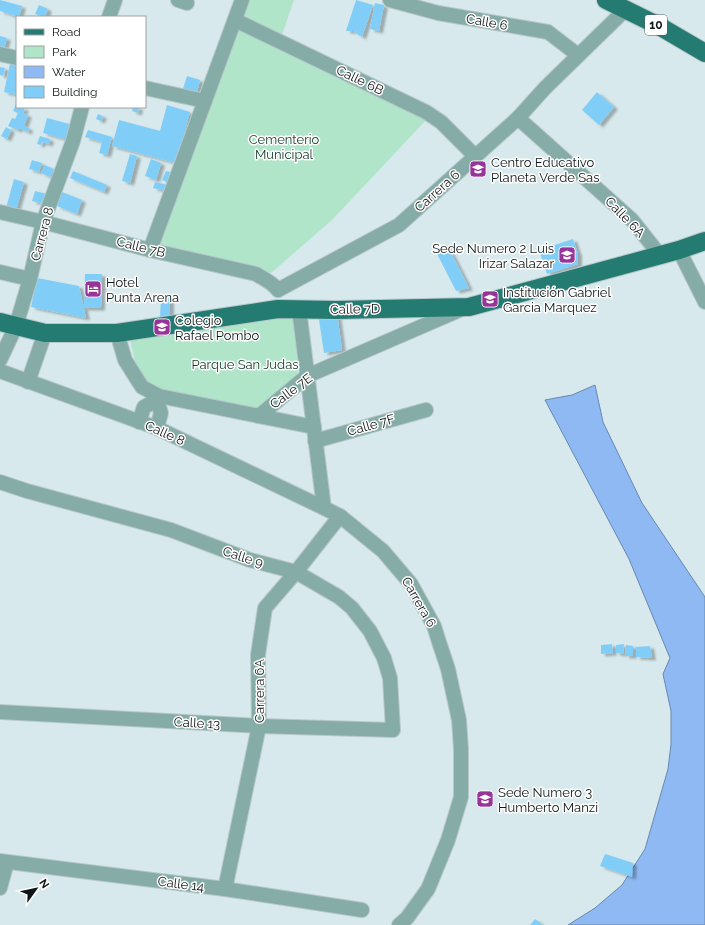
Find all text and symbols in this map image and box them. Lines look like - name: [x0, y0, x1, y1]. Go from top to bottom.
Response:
- street label: Calle 6: [465, 11, 509, 33]
- road number: 10: [645, 15, 667, 35]
- legend: [16, 16, 146, 108]
- text: Road: [52, 25, 81, 39]
- text: Park: [52, 45, 77, 59]
- street label: Calle 6B: [334, 62, 386, 98]
- text: Water: [52, 65, 86, 79]
- text: Building: [52, 85, 98, 99]
- park label: Cementerio Municipal: [249, 132, 320, 162]
- place label: Centro Educativo Planeta Verde Sas: [491, 155, 599, 185]
- school or university icon: Centro Educativo Planeta Verde Sas: [468, 159, 488, 179]
- street label: Carrera 6: [411, 167, 463, 215]
- street label: Calle 6A: [602, 194, 648, 241]
- street label: Carrera 8: [28, 205, 56, 263]
- street label: Calle 7B: [115, 234, 167, 260]
- place label: Sede Numero 2 Luis Irizar Salazar: [432, 241, 554, 271]
- school or university icon: Sede Numero 2 Luis Irizar Salazar: [557, 245, 577, 265]
- place label: Hotel Punta Arena: [106, 275, 179, 305]
- hotel icon: Hotel Punta Arena: [83, 279, 103, 299]
- place label: Institución Gabriel Garcia Marquez: [503, 285, 611, 315]
- school or university icon: Institución Gabriel Garcia Marquez: [480, 289, 500, 309]
- street label: Calle 7D: [330, 301, 380, 317]
- place label: Colegio Rafael Pombo: [175, 313, 260, 343]
- school or university icon: Colegio Rafael Pombo: [152, 317, 172, 337]
- park label: Parque San Judas: [191, 357, 299, 372]
- street label: Calle 7E: [267, 370, 315, 412]
- street label: Calle 7F: [346, 411, 397, 439]
- street label: Calle 8: [143, 418, 187, 448]
- street label: Calle 9: [221, 543, 265, 571]
- street label: Carrera 6: [399, 574, 439, 630]
- street label: Carrera 6A: [252, 659, 267, 723]
- street label: Calle 13: [173, 714, 221, 732]
- place label: Sede Numero 3 Humberto Manzi: [498, 785, 598, 815]
- school or university icon: Sede Numero 3 Humberto Manzi: [475, 789, 495, 809]
- north arrow: [16, 869, 56, 909]
- street label: Calle 14: [157, 874, 205, 894]
- text: N: [36, 877, 52, 891]

